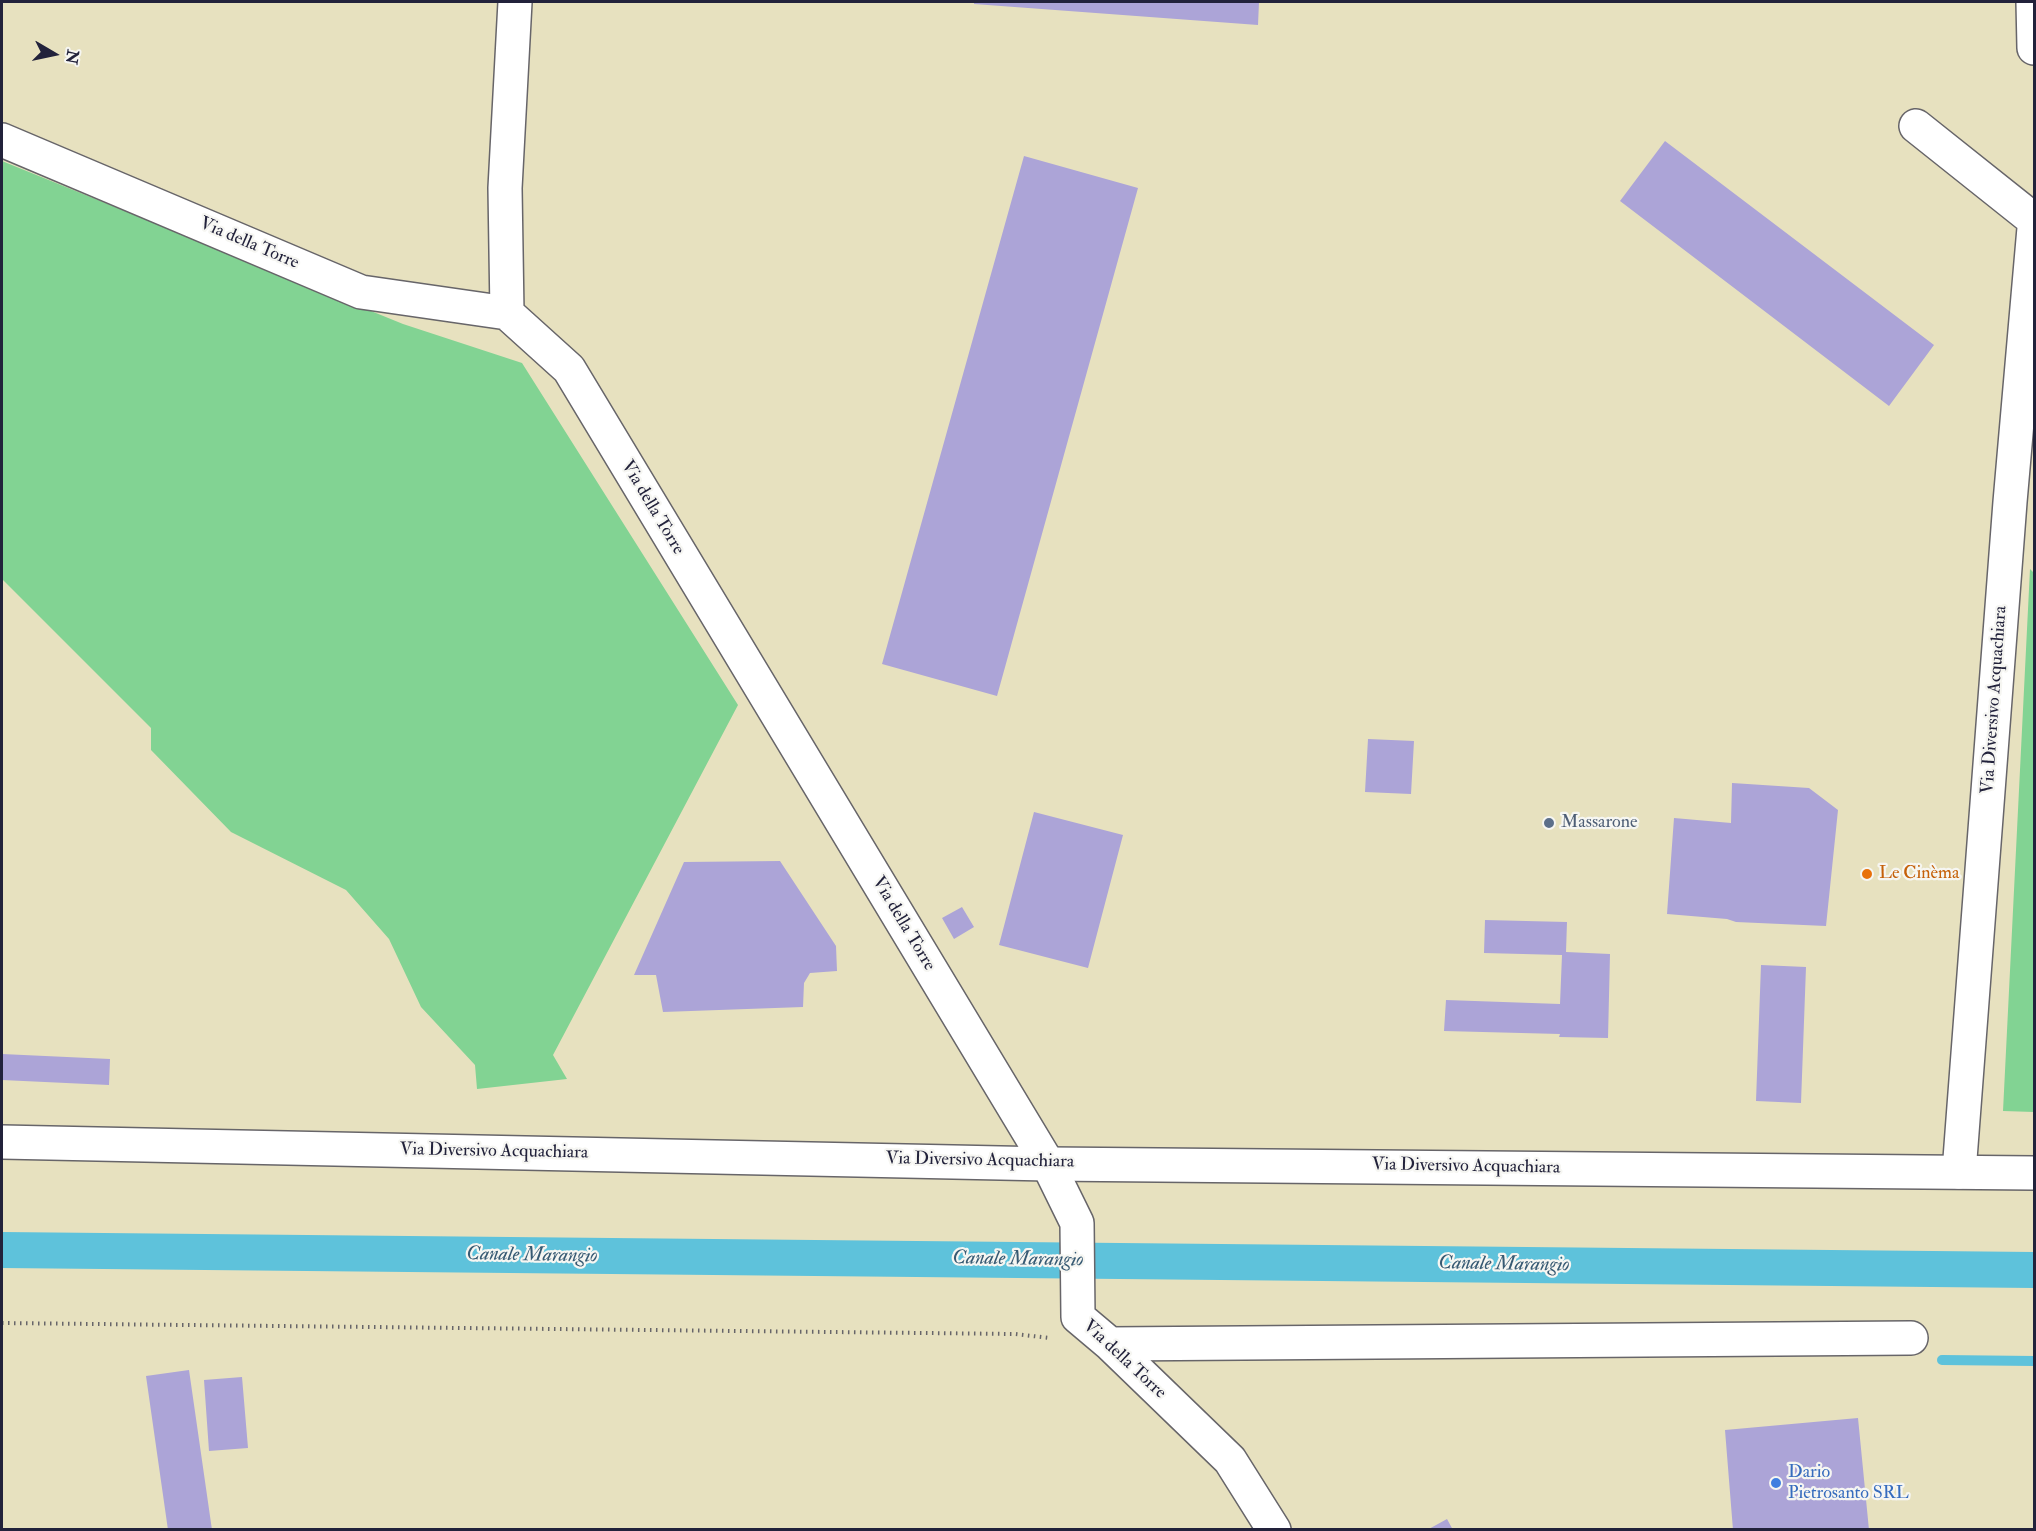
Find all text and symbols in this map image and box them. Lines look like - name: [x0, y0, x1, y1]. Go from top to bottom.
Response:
- north arrow: [24, 24, 84, 84]
- text: N: [61, 48, 83, 65]
- street label: Via della Torre: [196, 213, 302, 275]
- street label: Via della Torre: [615, 457, 689, 559]
- street label: Via Diversivo Acquachiara: [1978, 605, 2012, 795]
- place label: Massarone: [1561, 812, 1638, 834]
- marker: Massarone: [1542, 816, 1556, 830]
- place label: Le Cinèma: [1879, 863, 1959, 885]
- marker: Le Cinèma: [1860, 867, 1874, 881]
- street label: Via della Torre: [866, 873, 940, 975]
- street label: Via Diversivo Acquachiara: [400, 1140, 588, 1164]
- street label: Via Diversivo Acquachiara: [886, 1149, 1074, 1173]
- street label: Via Diversivo Acquachiara: [1372, 1155, 1560, 1179]
- water label: Canale Marangio: [466, 1243, 598, 1269]
- water label: Canale Marangio: [952, 1247, 1084, 1273]
- water label: Canale Marangio: [1438, 1252, 1570, 1278]
- street label: Via della Torre: [1078, 1316, 1170, 1404]
- place label: Dario Pietrosanto SRL: [1788, 1462, 1909, 1504]
- marker: Dario Pietrosanto SRL: [1769, 1476, 1783, 1490]

